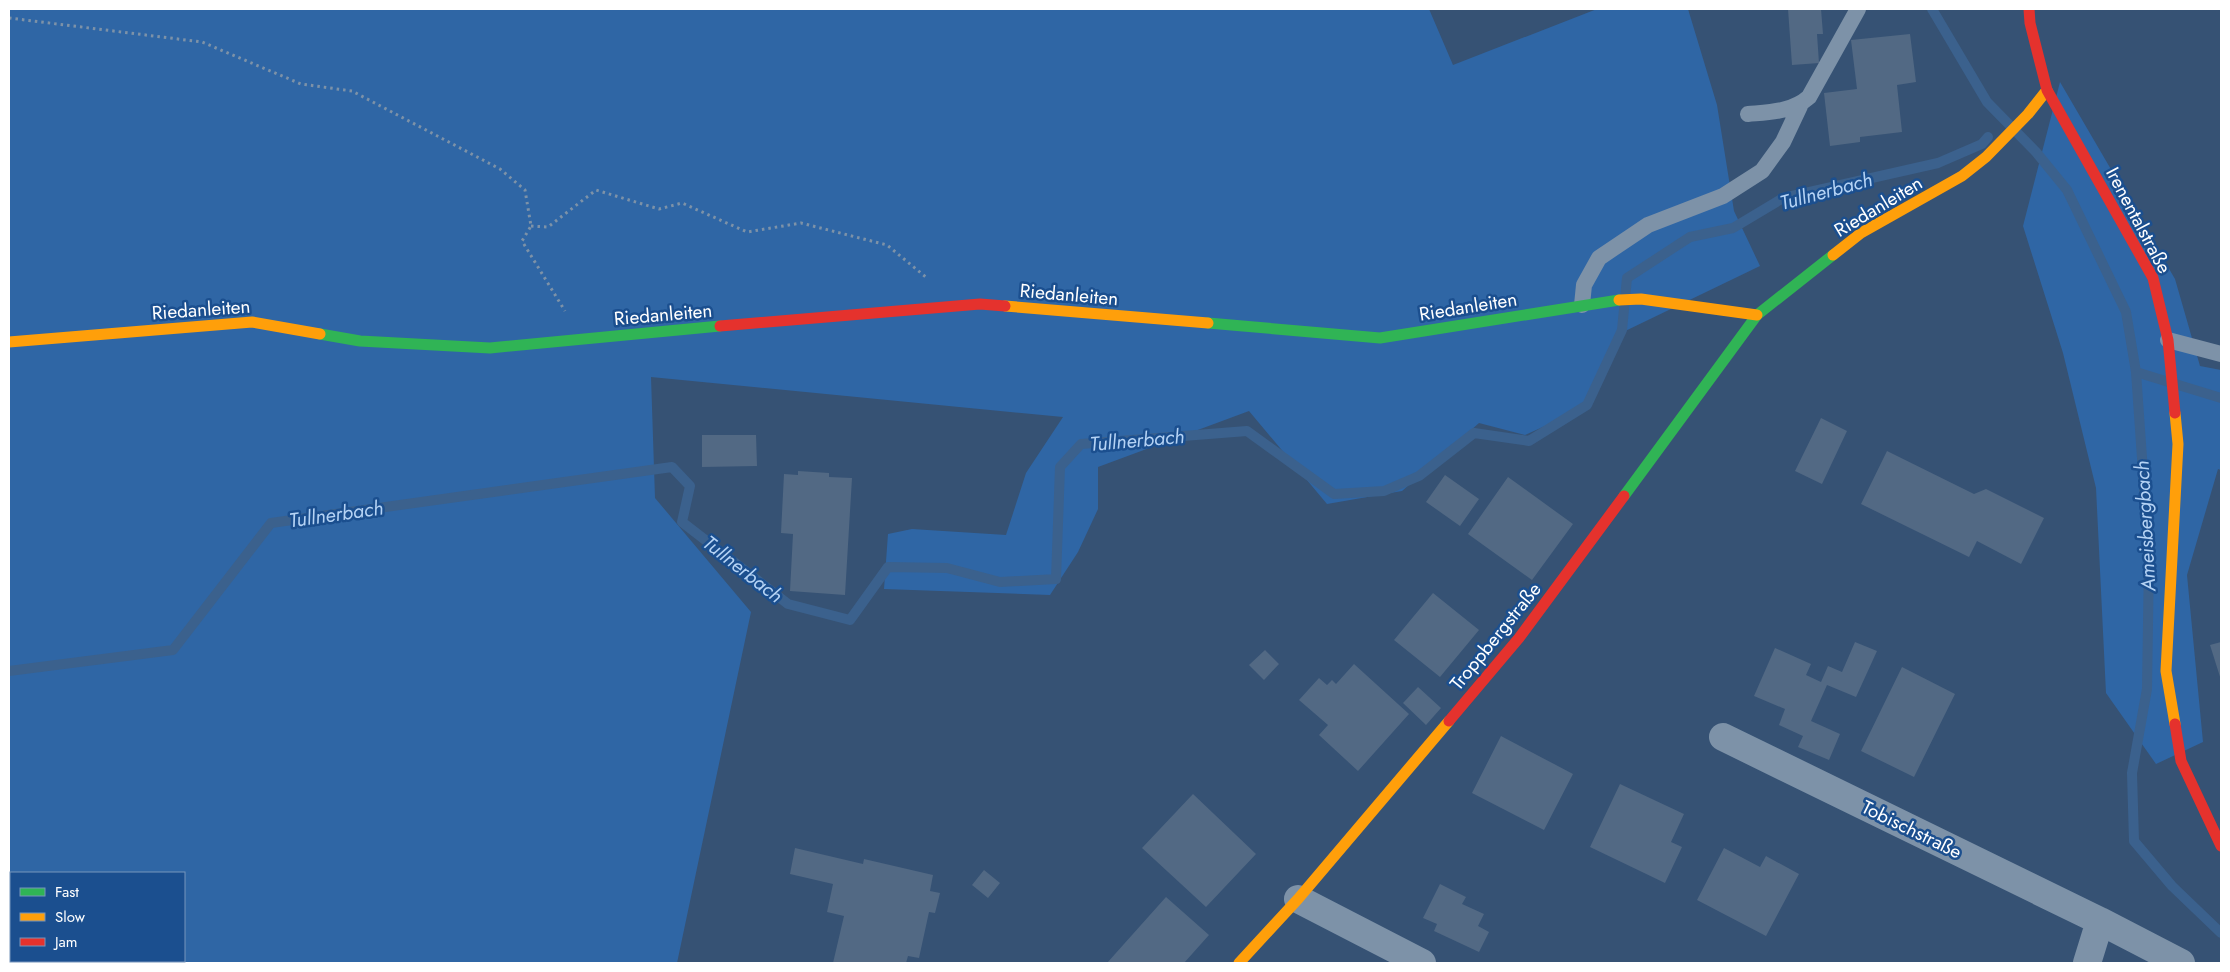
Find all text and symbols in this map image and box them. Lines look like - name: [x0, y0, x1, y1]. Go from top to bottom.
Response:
- street label: Irenentalstraße: [2099, 162, 2178, 278]
- water label: Tullnerbach: [1777, 165, 1876, 218]
- street label: Riedanleiten: [1829, 169, 1928, 243]
- street label: Riedanleiten: [1019, 277, 1119, 312]
- street label: Riedanleiten: [1417, 285, 1519, 328]
- street label: Riedanleiten: [151, 293, 251, 326]
- street label: Riedanleiten: [613, 297, 713, 332]
- water label: Tullnerbach: [1088, 422, 1186, 459]
- water label: Ameisbergbach: [2128, 460, 2163, 593]
- water label: Tullnerbach: [287, 494, 385, 535]
- water label: Tullnerbach: [696, 529, 789, 610]
- street label: Troppbergstraße: [1443, 576, 1547, 696]
- street label: Tobischstraße: [1857, 794, 1967, 865]
- legend: [10, 872, 185, 962]
- text: Fast: [55, 881, 79, 903]
- text: Slow: [55, 906, 86, 928]
- text: Jam: [53, 931, 78, 953]

